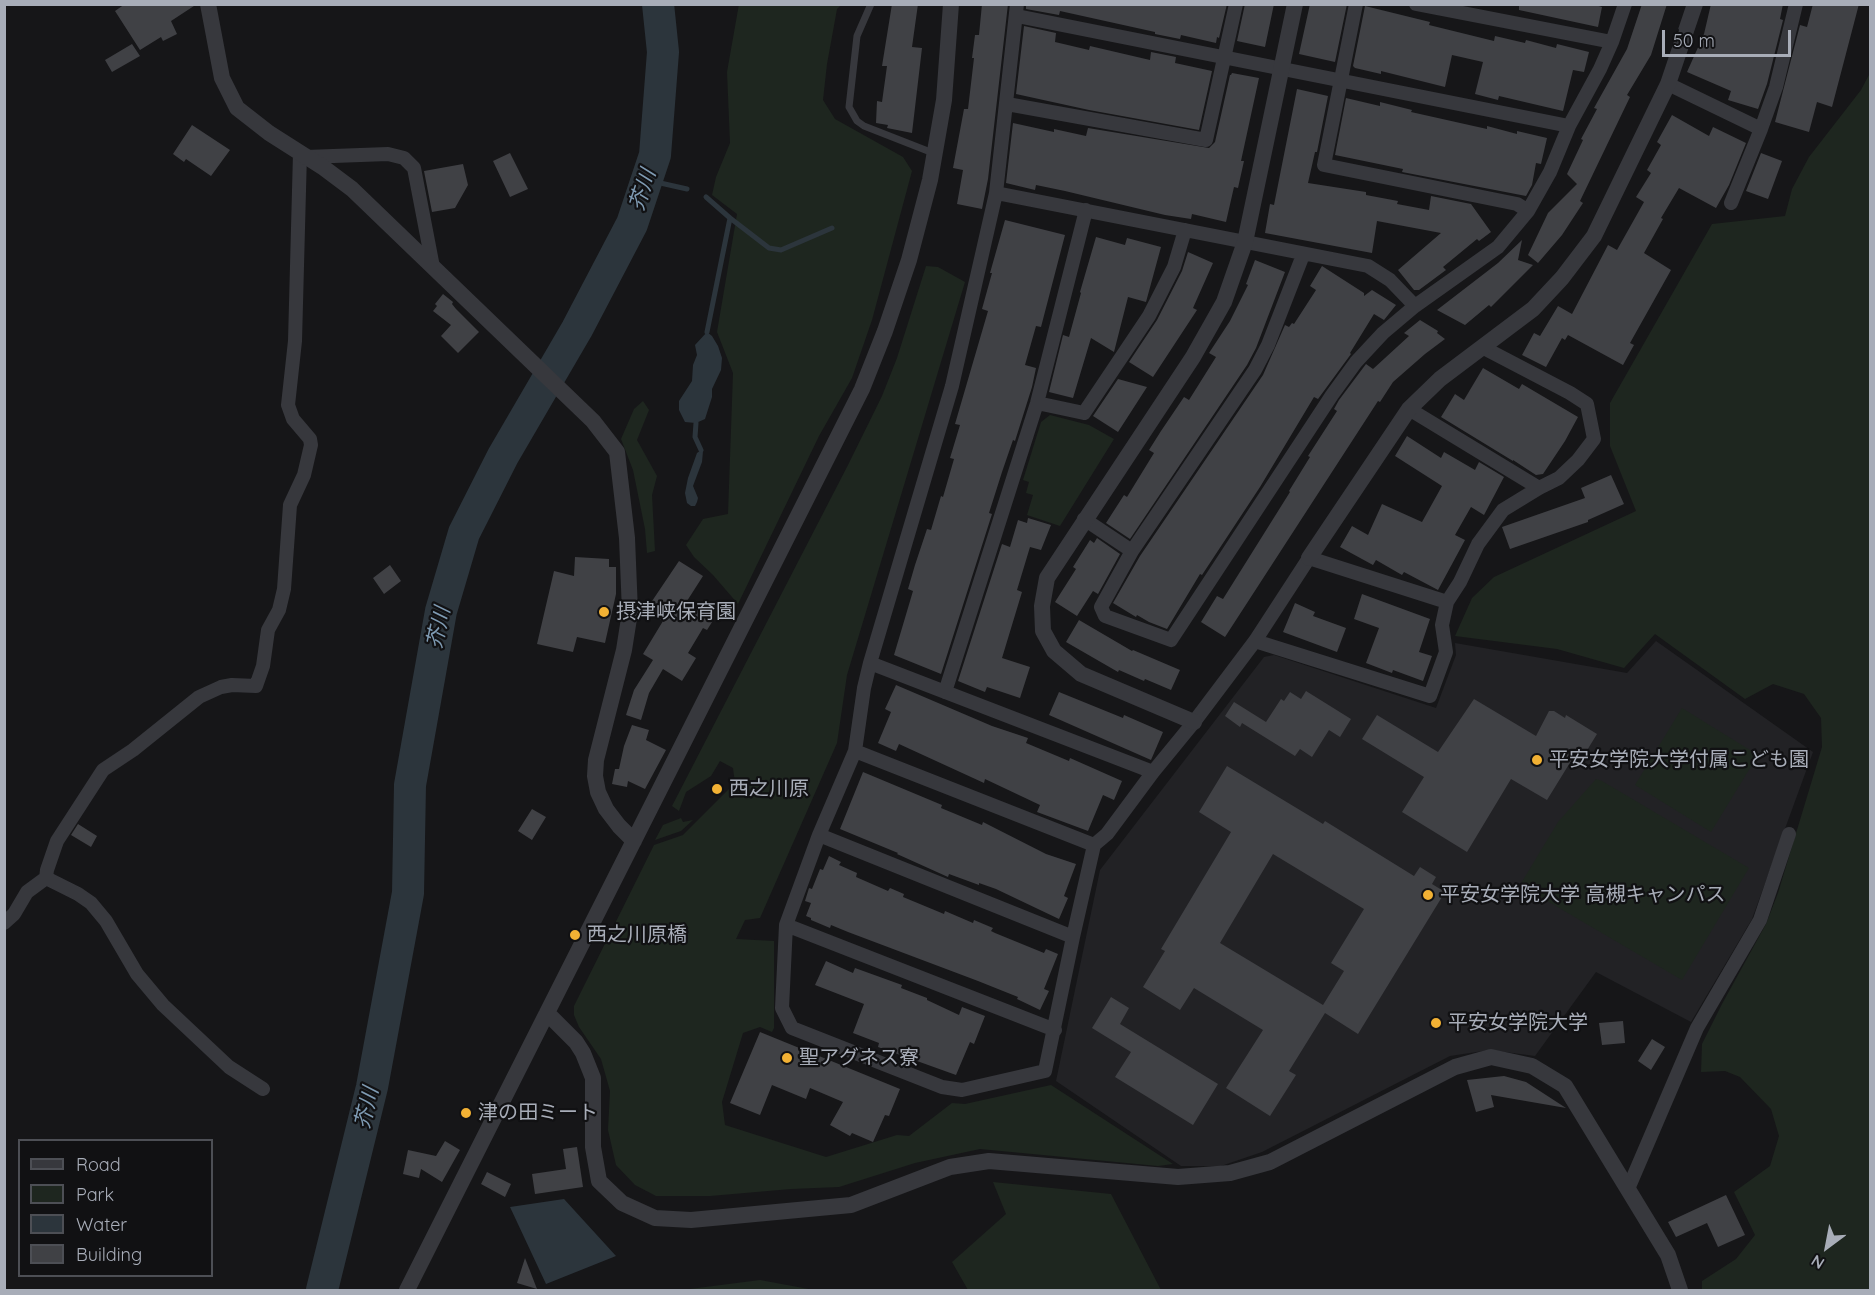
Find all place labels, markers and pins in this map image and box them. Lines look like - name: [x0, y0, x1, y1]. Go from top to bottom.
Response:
- place label: 摂津峡保育園: [616, 600, 736, 624]
- marker: 摂津峡保育園: [597, 605, 611, 619]
- place label: 平安女学院大学付属こども園: [1549, 748, 1809, 772]
- marker: 平安女学院大学付属こども園: [1530, 753, 1544, 767]
- place label: 西之川原: [729, 777, 809, 801]
- marker: 西之川原: [710, 782, 724, 796]
- place label: 平安女学院大学 高槻キャンパス: [1440, 883, 1725, 907]
- marker: 平安女学院大学 高槻キャンパス: [1421, 888, 1435, 902]
- place label: 西之川原橋: [587, 923, 687, 947]
- marker: 西之川原橋: [568, 928, 582, 942]
- place label: 平安女学院大学: [1448, 1011, 1588, 1035]
- marker: 平安女学院大学: [1429, 1016, 1443, 1030]
- place label: 聖アグネス寮: [799, 1046, 919, 1070]
- marker: 聖アグネス寮: [780, 1051, 794, 1065]
- place label: 津の田ミート: [478, 1101, 598, 1125]
- marker: 津の田ミート: [459, 1106, 473, 1120]

